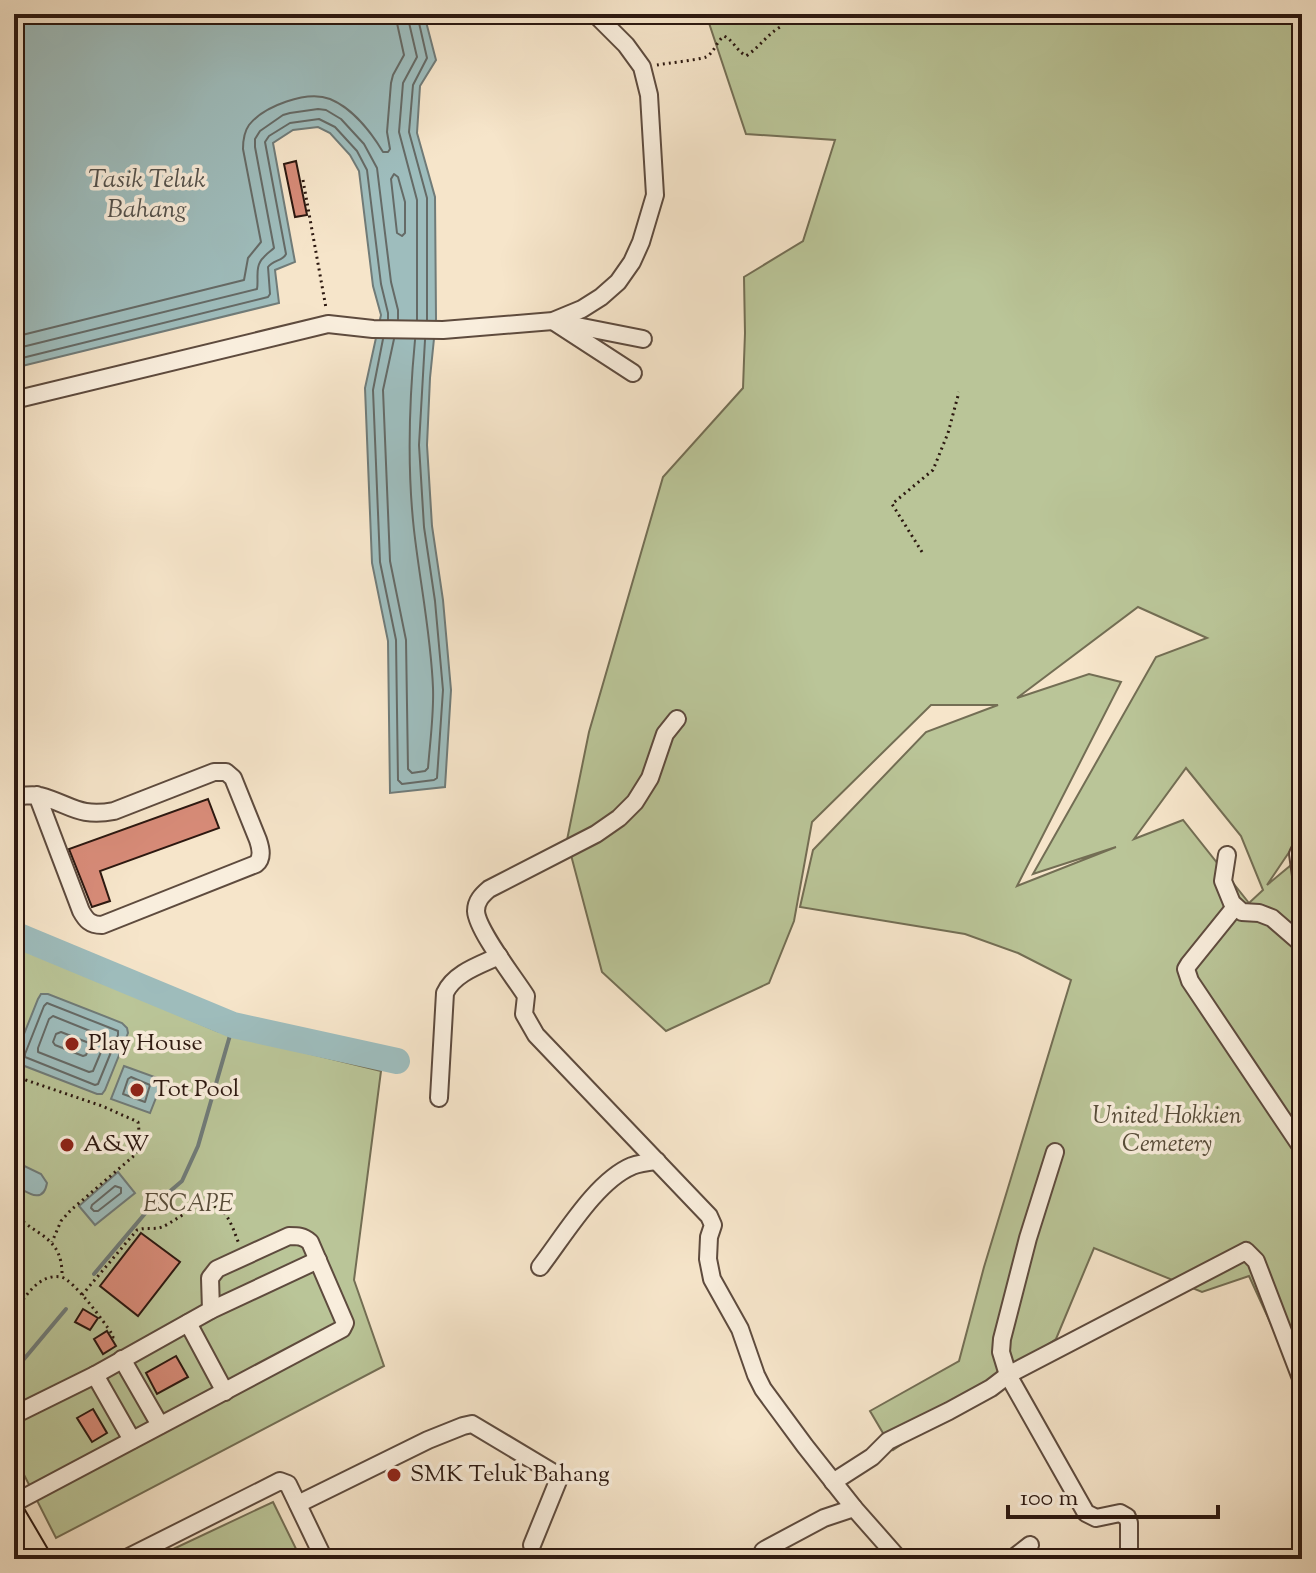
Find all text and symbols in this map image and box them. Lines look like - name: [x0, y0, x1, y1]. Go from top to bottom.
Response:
- water label: Tasik Teluk Bahang: [88, 162, 206, 229]
- place label: Play House: [88, 1027, 203, 1061]
- marker: Play House: [63, 1035, 81, 1053]
- place label: Tot Pool: [153, 1073, 240, 1107]
- marker: Tot Pool: [128, 1081, 146, 1099]
- park label: United Hokkien Cemetery: [1092, 1100, 1242, 1162]
- place label: A&W: [83, 1128, 150, 1162]
- marker: A&W: [58, 1136, 76, 1154]
- park label: ESCAPE: [143, 1188, 233, 1222]
- place label: SMK Teluk Bahang: [410, 1458, 610, 1492]
- marker: SMK Teluk Bahang: [385, 1466, 403, 1484]
- scale bar: [1008, 1469, 1218, 1519]
- text: 100 m: [1020, 1482, 1078, 1516]

